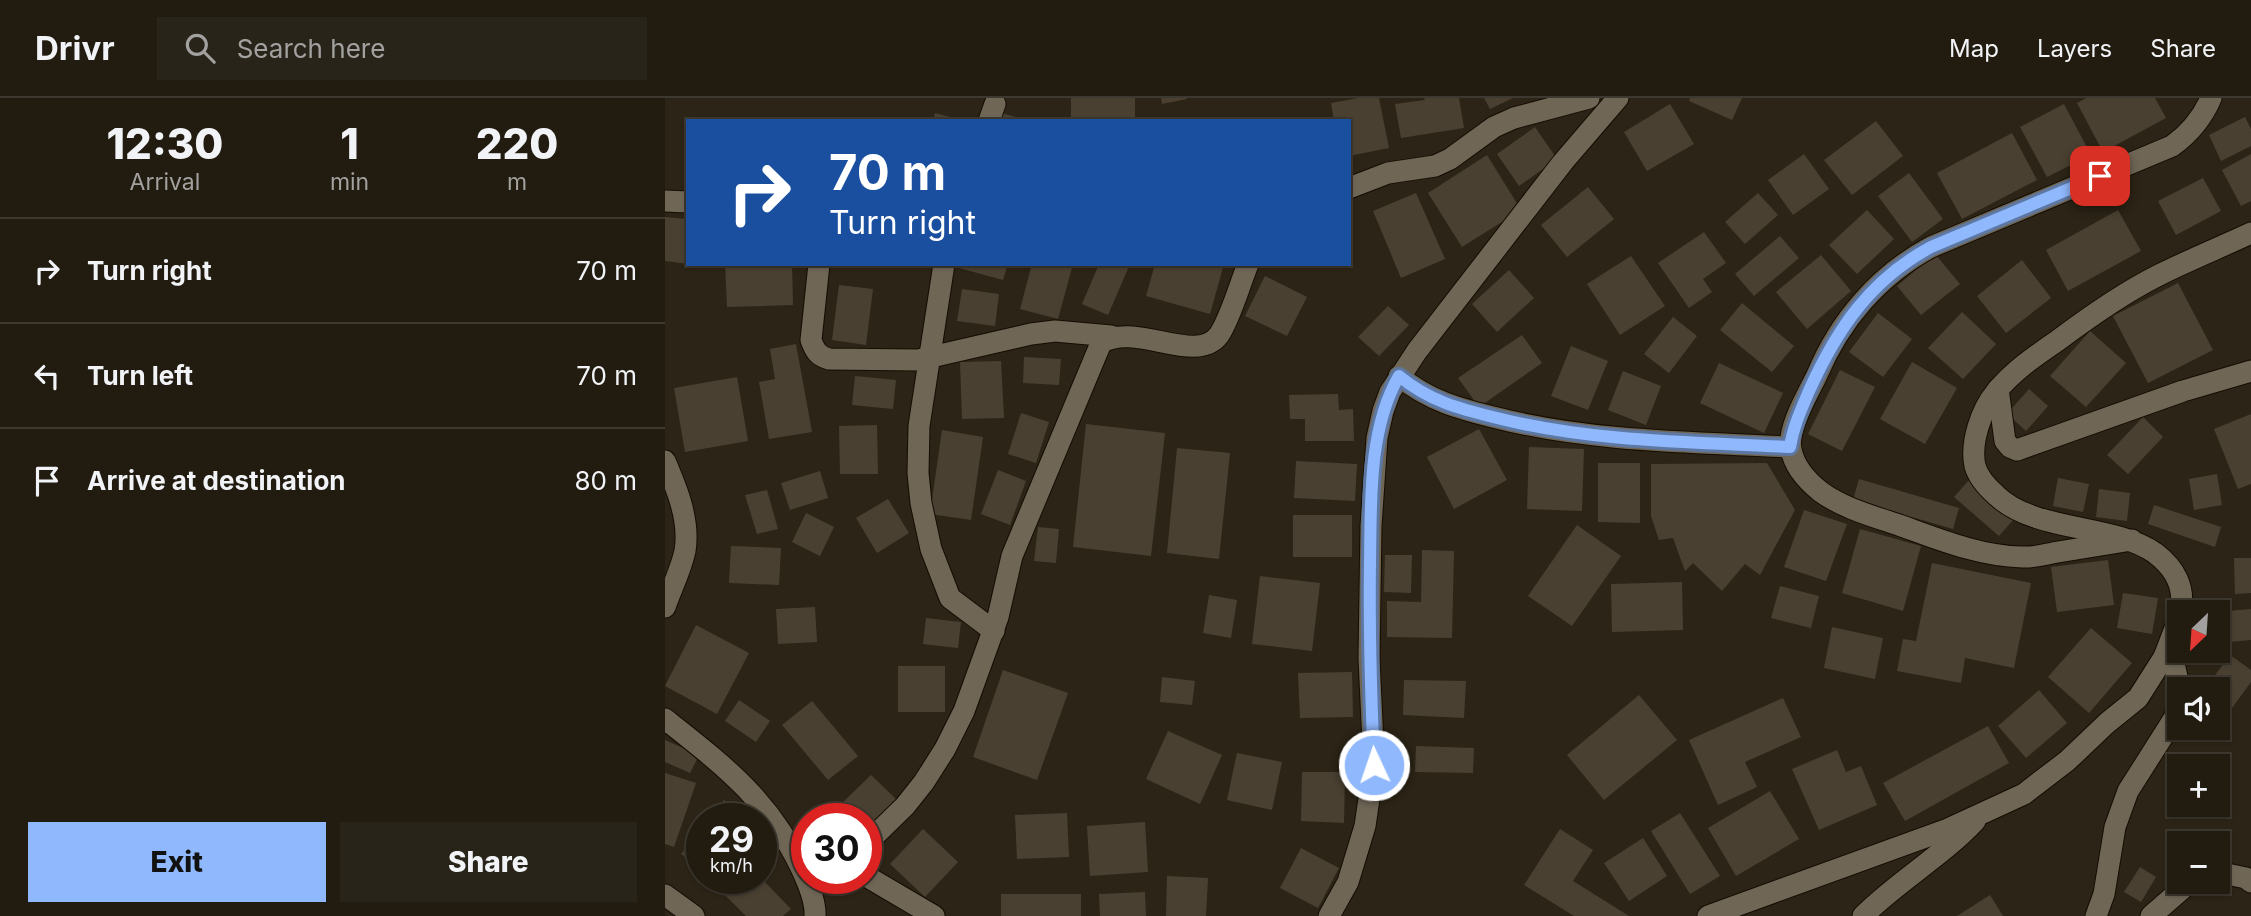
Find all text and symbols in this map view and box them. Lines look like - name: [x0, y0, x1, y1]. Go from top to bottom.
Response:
- search box: [157, 17, 647, 80]
- text: Drivr: [35, 28, 115, 68]
- icon: search: [181, 29, 219, 67]
- text: Search here: [237, 33, 385, 64]
- text: Map: [1949, 34, 1999, 63]
- text: Layers: [2037, 34, 2112, 63]
- text: Share: [2150, 34, 2216, 63]
- text: 12:30: [107, 118, 223, 169]
- text: 1: [340, 118, 359, 169]
- text: 220: [476, 118, 558, 169]
- text: 70 m: [829, 143, 946, 202]
- pin: [2070, 146, 2130, 206]
- icon: right: [714, 147, 805, 238]
- icon: arrive: [2081, 157, 2119, 195]
- text: Arrival: [130, 168, 200, 196]
- text: min: [330, 168, 369, 196]
- text: m: [507, 168, 527, 196]
- text: Turn right: [829, 203, 976, 242]
- icon: right: [28, 252, 66, 290]
- text: Turn right: [87, 255, 212, 286]
- text: 70 m: [576, 255, 637, 286]
- icon: left: [28, 357, 66, 395]
- text: Turn left: [87, 360, 193, 391]
- text: 70 m: [576, 360, 637, 391]
- icon: arrive: [28, 462, 66, 500]
- text: Arrive at destination: [87, 465, 346, 496]
- text: 80 m: [574, 465, 637, 496]
- north arrow: [2167, 600, 2229, 663]
- map controls: [2167, 600, 2230, 894]
- button: sound: [2167, 677, 2230, 740]
- position arrow: [1337, 728, 1411, 802]
- button: +: [2167, 754, 2230, 817]
- speed limit sign: 30: [791, 803, 882, 894]
- text: 29: [709, 818, 754, 860]
- button: Exit: [28, 822, 326, 902]
- button: Share: [340, 822, 637, 902]
- button: −: [2167, 831, 2230, 894]
- text: km/h: [710, 855, 753, 876]

